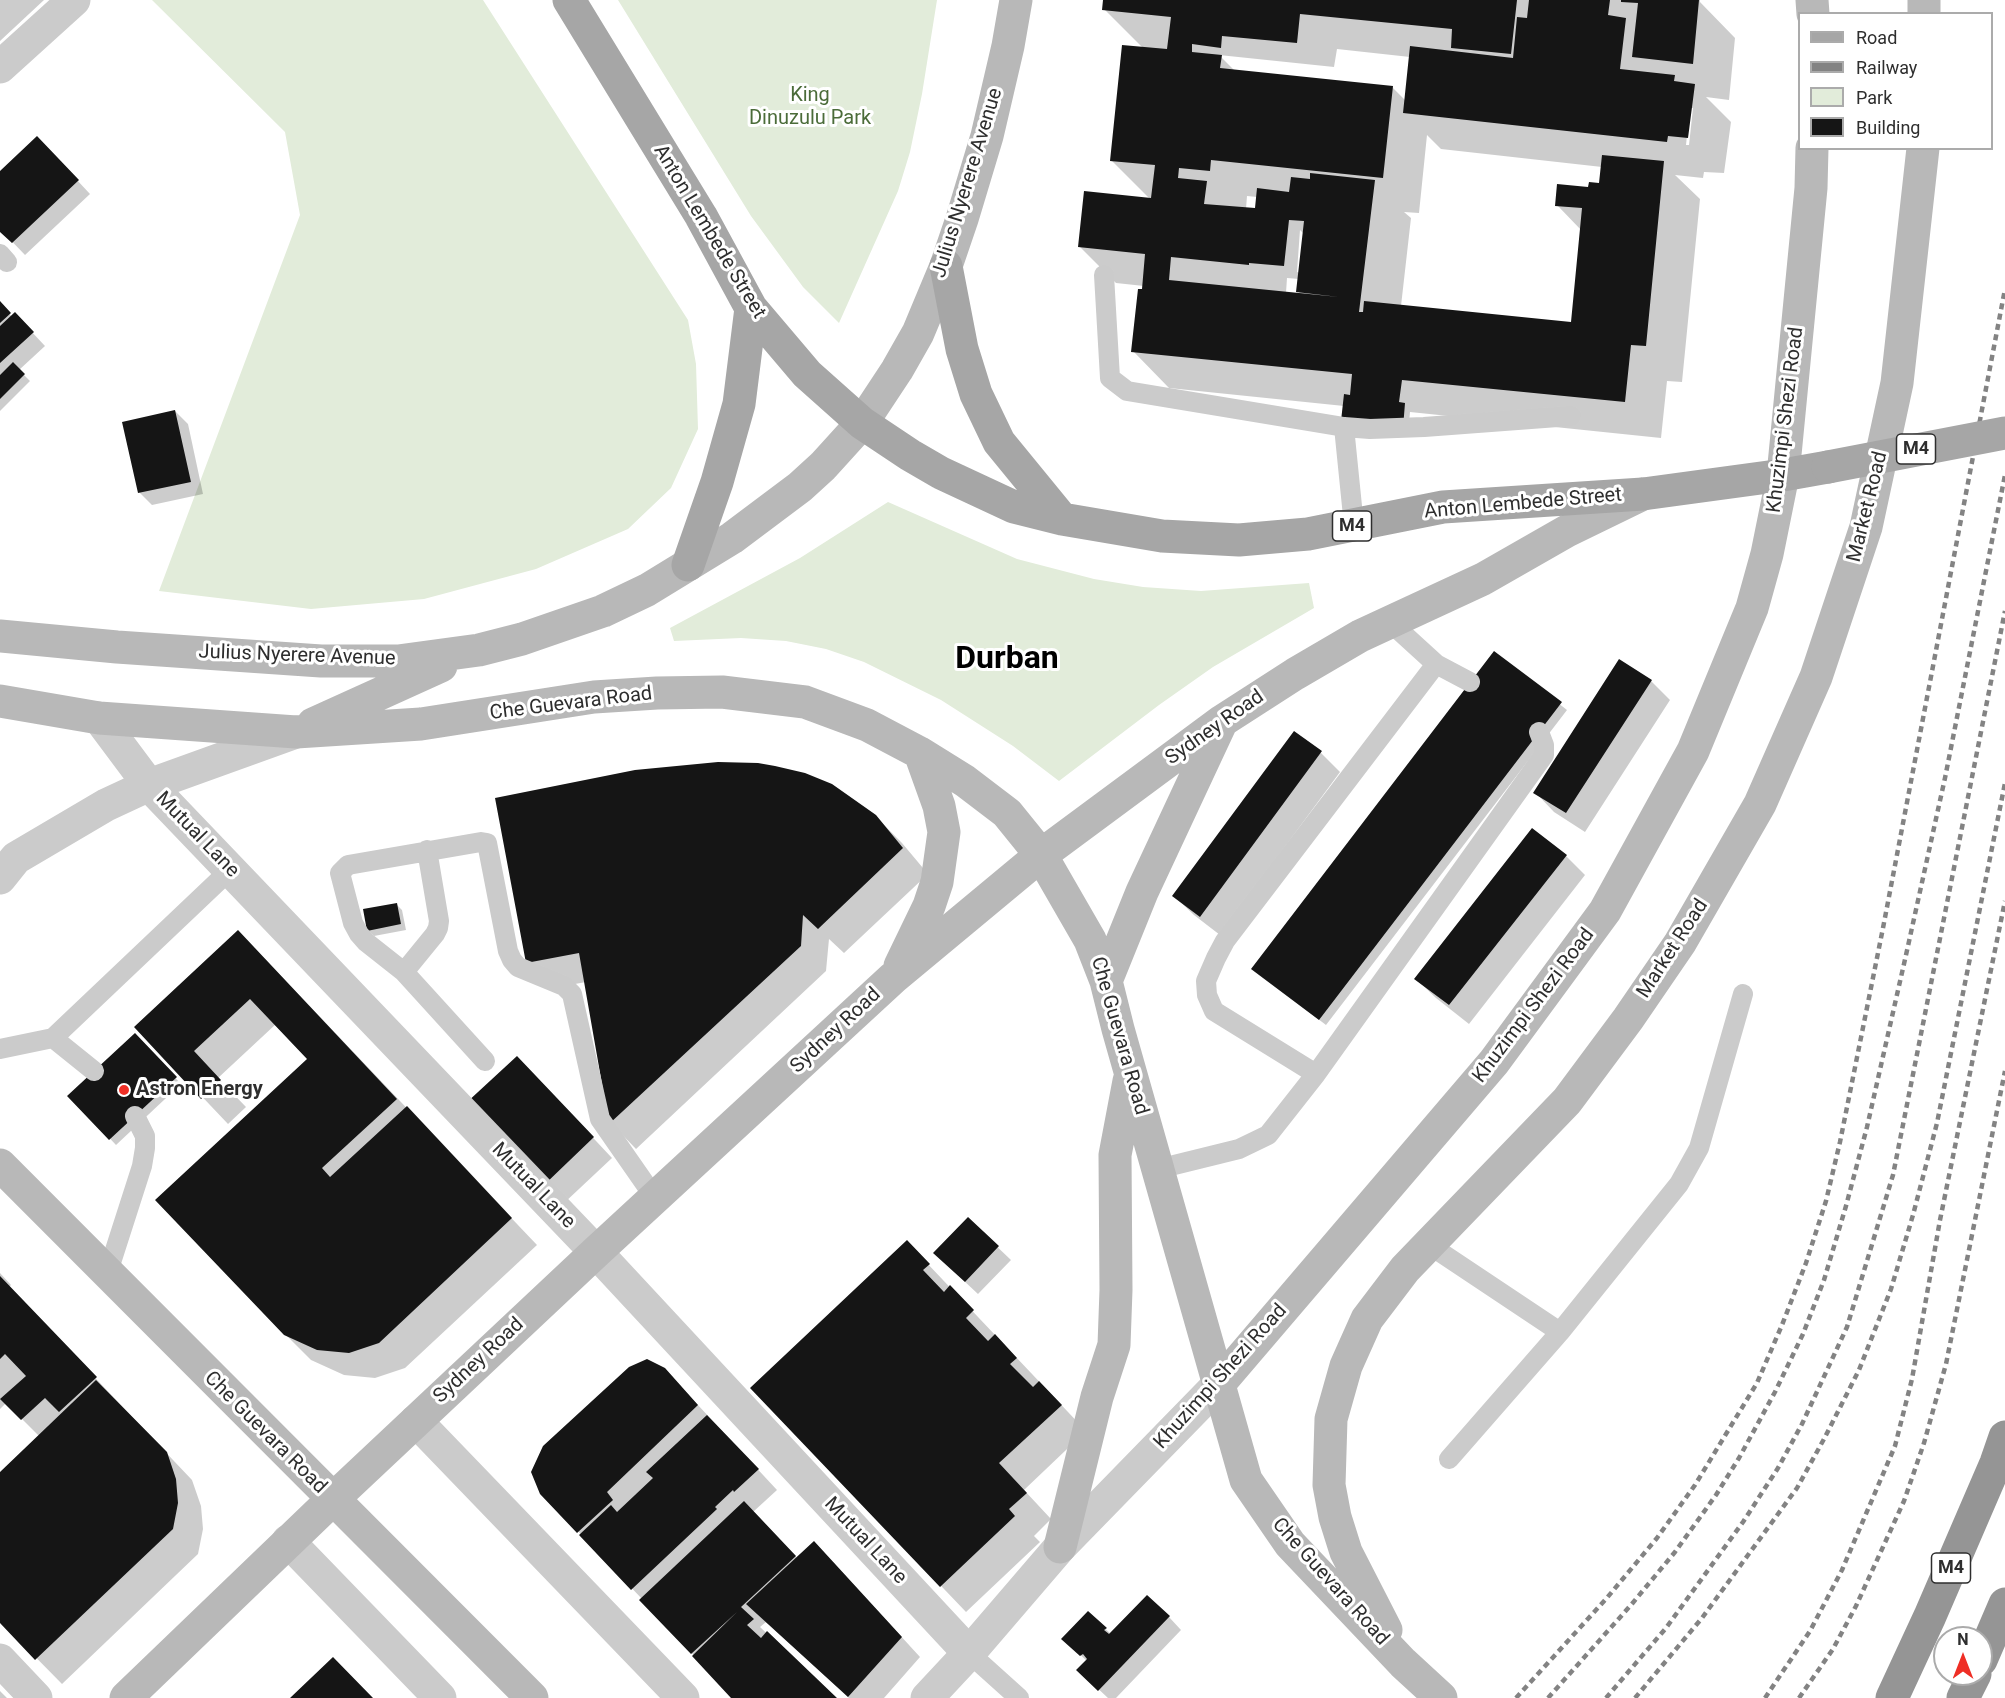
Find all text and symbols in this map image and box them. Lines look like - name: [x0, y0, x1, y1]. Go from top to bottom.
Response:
- legend: [1798, 12, 1993, 150]
- text: Road: [1856, 27, 1897, 48]
- text: Railway: [1856, 57, 1917, 78]
- park label: King Dinuzulu Park: [749, 84, 871, 131]
- street label: Julius Nyerere Avenue: [928, 85, 1008, 281]
- text: Park: [1856, 87, 1892, 108]
- text: Building: [1856, 117, 1920, 138]
- street label: Anton Lembede Street: [648, 141, 770, 323]
- street label: Khuzimpi Shezi Road: [1763, 326, 1809, 514]
- road number: M4: [1896, 434, 1936, 464]
- street label: Market Road: [1843, 449, 1893, 565]
- street label: Anton Lembede Street: [1423, 483, 1623, 525]
- road number: M4: [1332, 511, 1372, 541]
- street label: Julius Nyerere Avenue: [198, 641, 396, 671]
- district label: Durban: [955, 641, 1059, 679]
- street label: Che Guevara Road: [489, 682, 653, 726]
- street label: Sydney Road: [1161, 685, 1269, 771]
- street label: Mutual Lane: [150, 787, 244, 883]
- street label: Market Road: [1632, 895, 1714, 1003]
- street label: Khuzimpi Shezi Road: [1468, 924, 1600, 1088]
- street label: Che Guevara Road: [1085, 954, 1153, 1118]
- street label: Sydney Road: [786, 983, 886, 1079]
- place label: Astron Energy: [136, 1078, 263, 1102]
- marker: Astron Energy: [117, 1083, 131, 1097]
- street label: Mutual Lane: [486, 1138, 580, 1234]
- street label: Khuzimpi Shezi Road: [1149, 1299, 1293, 1455]
- street label: Sydney Road: [429, 1313, 529, 1409]
- street label: Che Guevara Road: [199, 1367, 331, 1499]
- street label: Mutual Lane: [819, 1493, 911, 1589]
- street label: Che Guevara Road: [1266, 1513, 1394, 1651]
- road number: M4: [1932, 1553, 1970, 1583]
- north arrow: [1933, 1626, 1993, 1686]
- text: N: [1957, 1630, 1969, 1649]

